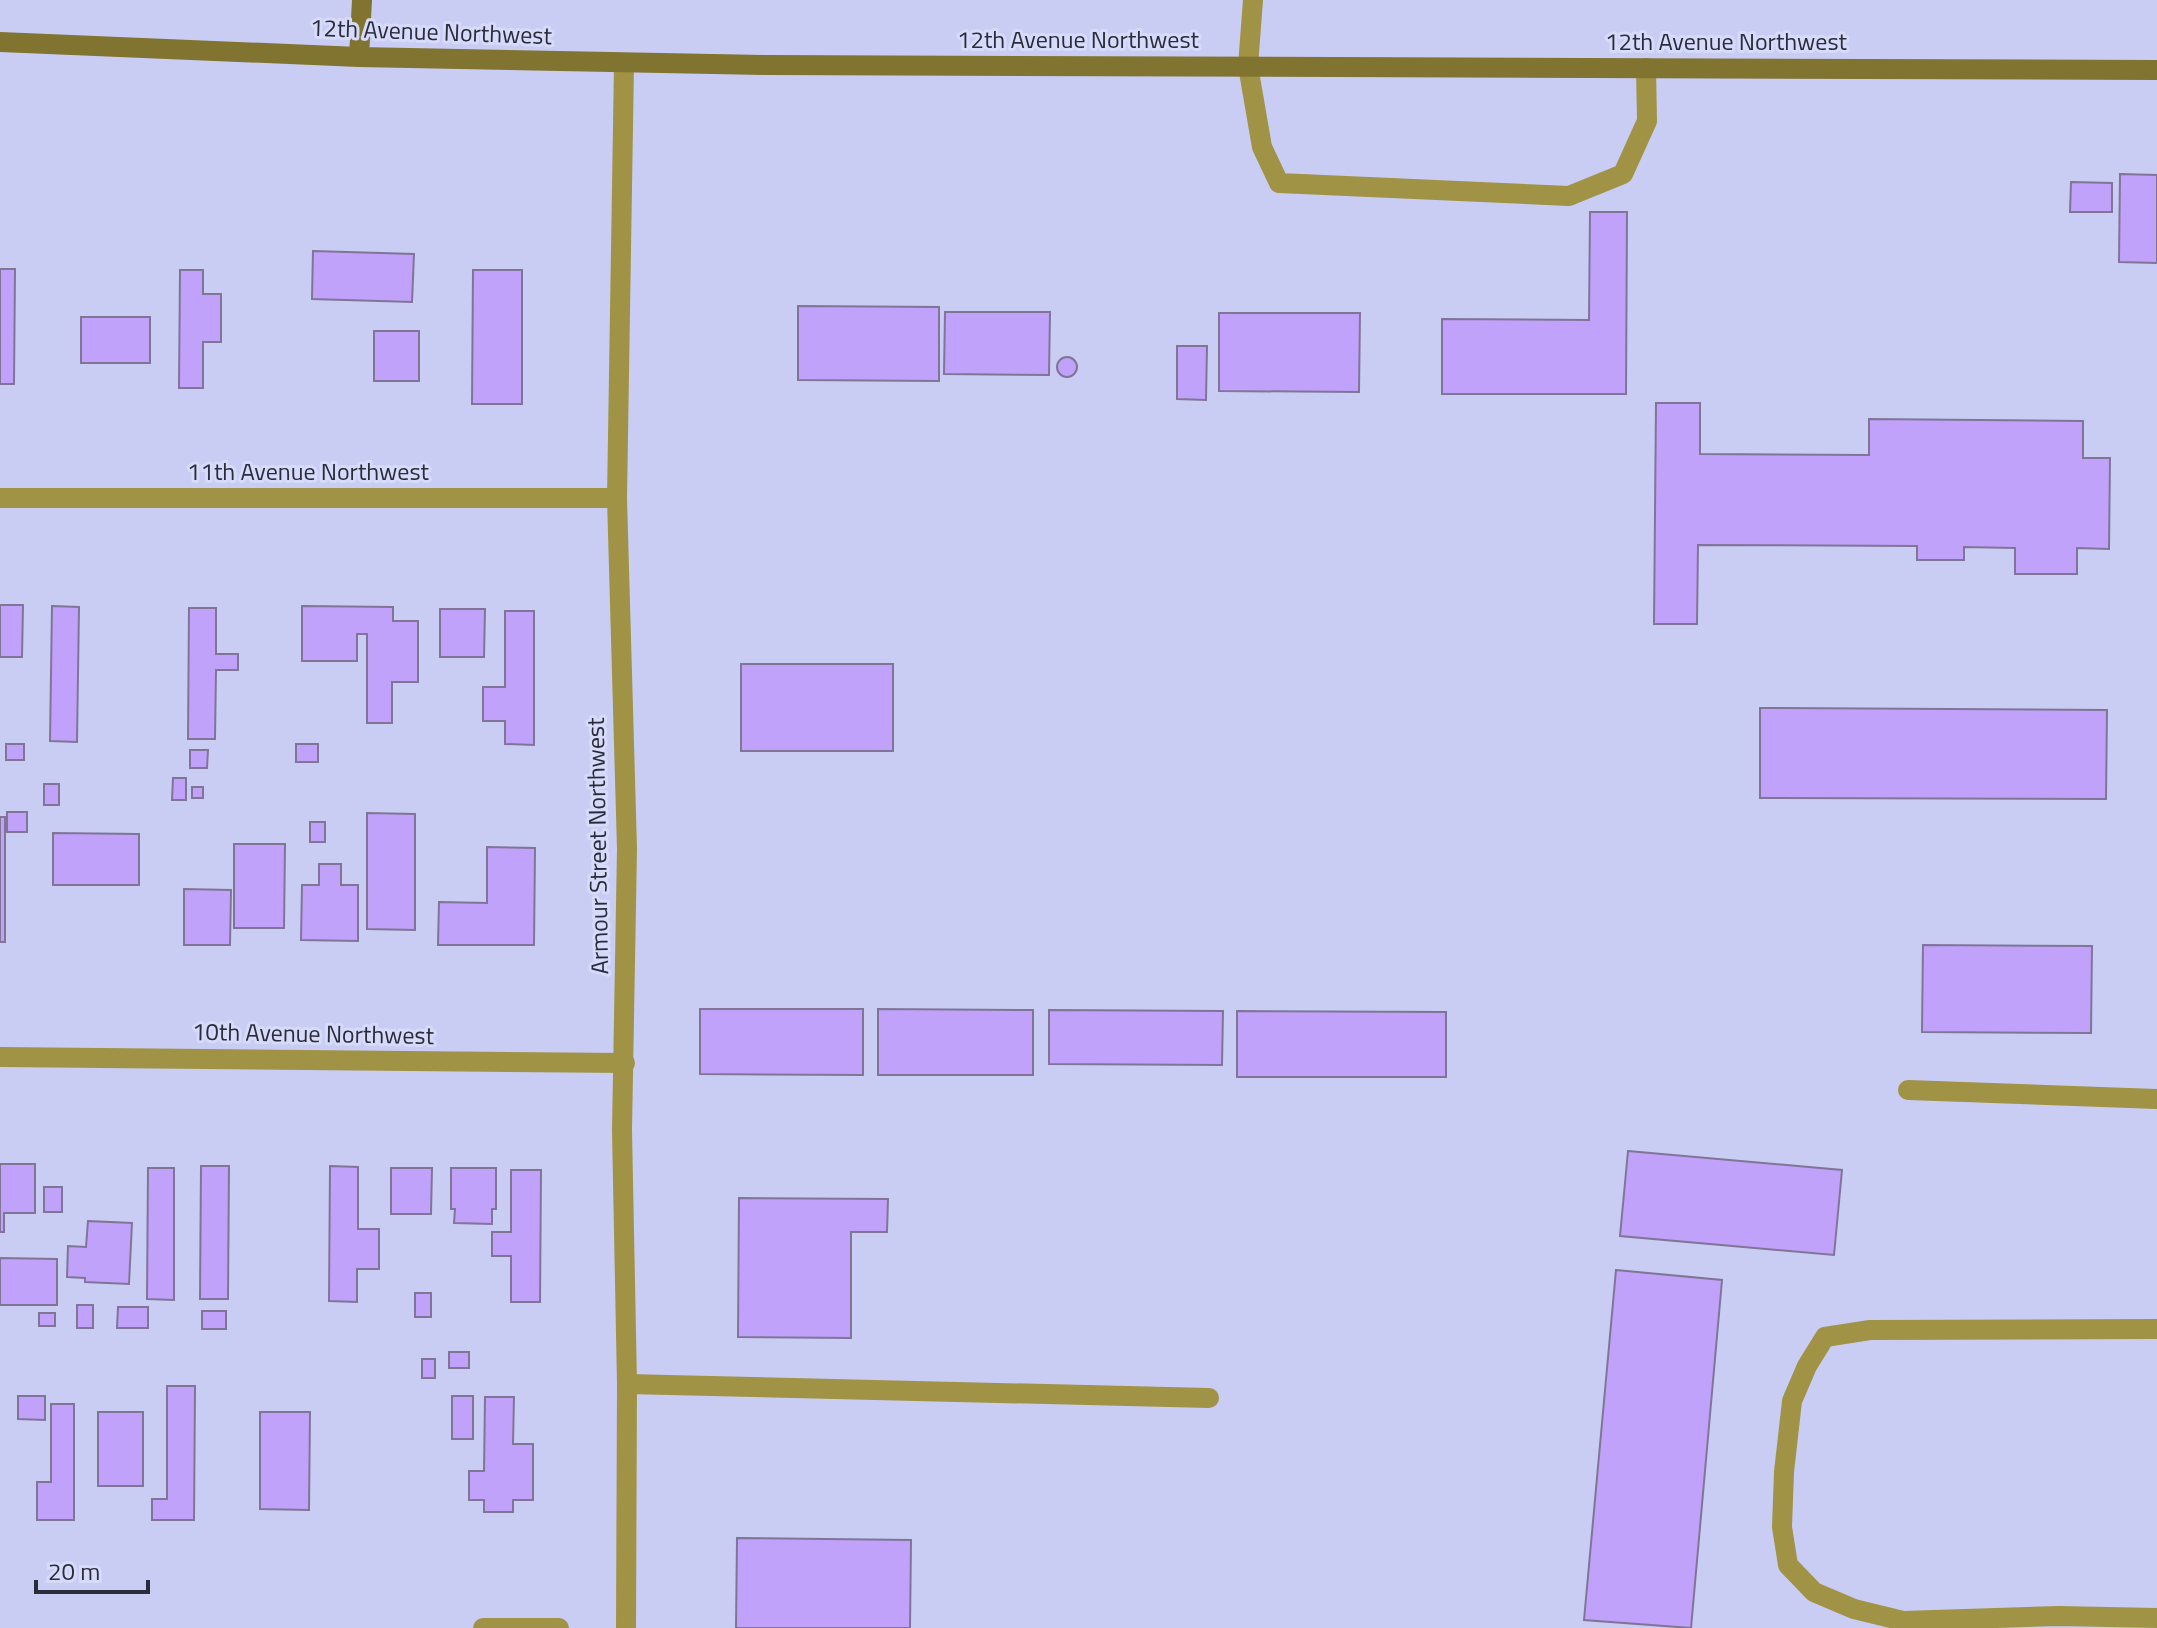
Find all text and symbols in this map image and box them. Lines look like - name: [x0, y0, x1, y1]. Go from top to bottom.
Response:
- street label: 12th Avenue Northwest: [309, 9, 553, 53]
- street label: 12th Avenue Northwest: [957, 21, 1200, 57]
- street label: 12th Avenue Northwest: [1605, 23, 1848, 59]
- street label: 11th Avenue Northwest: [187, 453, 430, 489]
- street label: Armour Street Northwest: [577, 717, 617, 975]
- street label: 10th Avenue Northwest: [192, 1013, 435, 1053]
- scale bar: [36, 1544, 148, 1594]
- text: 20 m: [48, 1553, 100, 1589]

